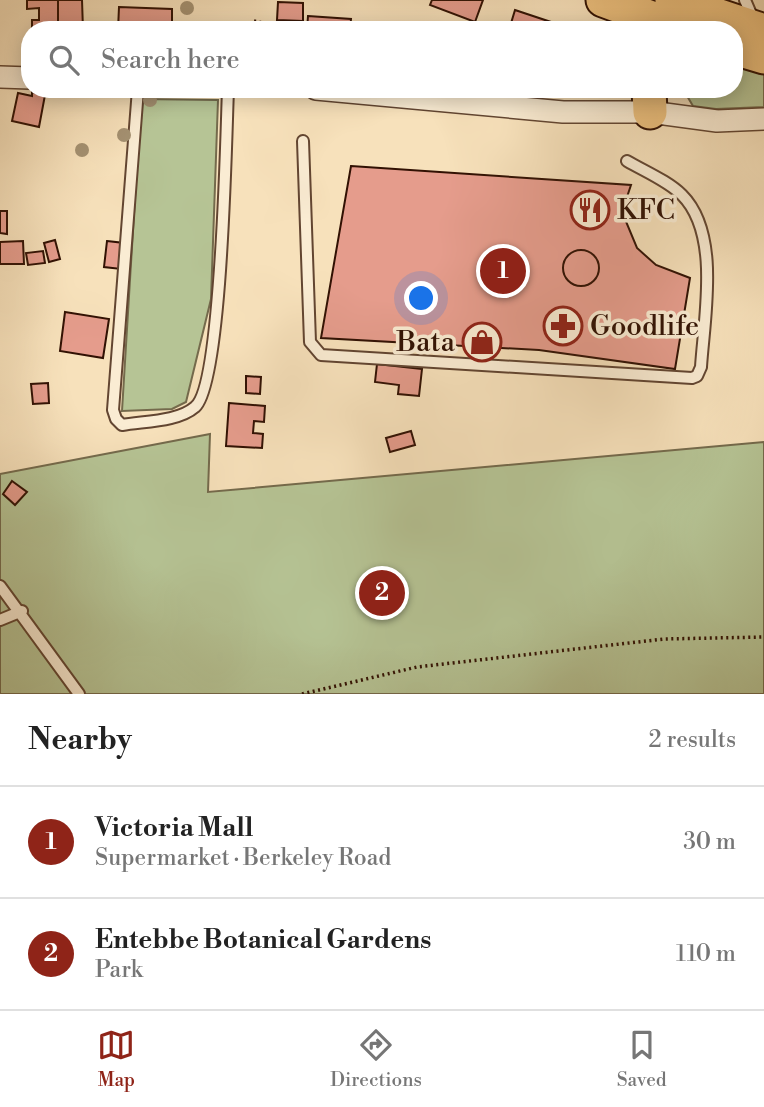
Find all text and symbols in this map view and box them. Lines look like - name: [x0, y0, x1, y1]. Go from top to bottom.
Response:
- search box: [21, 21, 743, 98]
- icon: search: [45, 41, 83, 79]
- text: Search here: [101, 44, 240, 76]
- restaurant icon: KFC: [569, 189, 611, 231]
- place label: KFC: [617, 193, 675, 228]
- pin: 1: [480, 245, 526, 297]
- your location: [404, 281, 438, 315]
- pharmacy icon: Goodlife: [542, 305, 584, 347]
- place label: Goodlife: [590, 309, 699, 344]
- shop icon: Bata: [461, 321, 503, 363]
- place label: Bata: [396, 325, 456, 360]
- pin: 2: [359, 567, 405, 619]
- text: Nearby: [28, 721, 132, 759]
- text: 2 results: [649, 726, 736, 754]
- text: Victoria Mall: [95, 812, 253, 844]
- text: 1: [45, 828, 57, 856]
- text: 30 m: [683, 828, 736, 856]
- text: Supermarket · Berkeley Road: [95, 844, 391, 872]
- text: Entebbe Botanical Gardens: [95, 924, 431, 956]
- text: 2: [44, 940, 58, 968]
- text: 110 m: [676, 940, 736, 968]
- text: Park: [95, 956, 143, 984]
- tab: Map: [97, 1026, 135, 1092]
- tab: Directions: [330, 1026, 422, 1092]
- tab: Saved: [617, 1026, 667, 1092]

